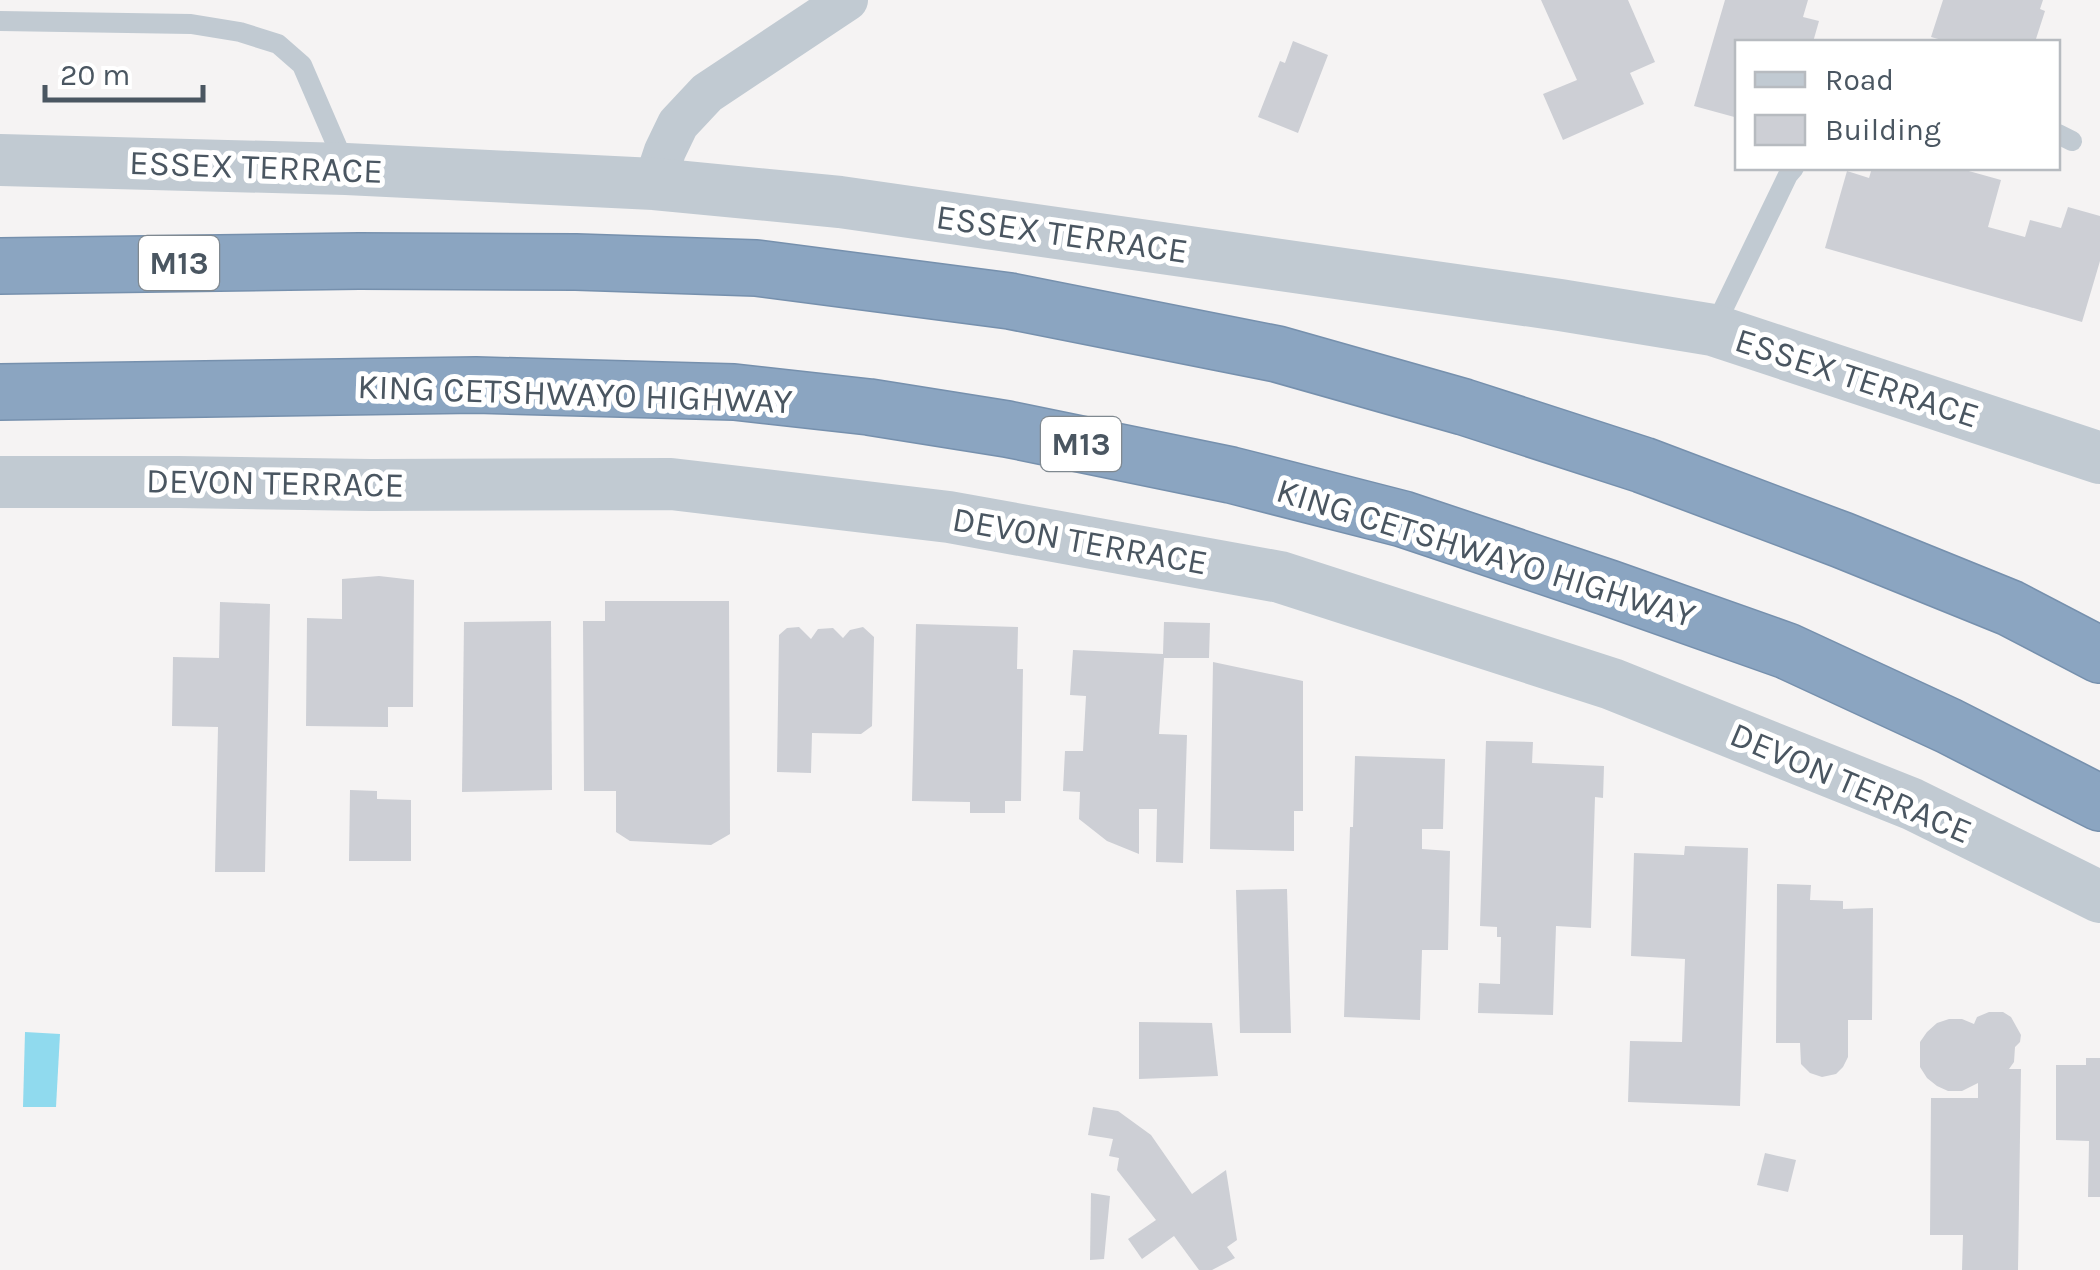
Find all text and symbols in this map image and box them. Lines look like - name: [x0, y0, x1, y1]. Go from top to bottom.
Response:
- scale bar: [45, 40, 202, 102]
- legend: [1735, 40, 2060, 170]
- text: 20 m: [60, 57, 130, 93]
- text: Road: [1825, 62, 1894, 98]
- text: Building: [1825, 112, 1941, 148]
- street label: ESSEX TERRACE: [129, 142, 383, 192]
- street label: ESSEX TERRACE: [934, 196, 1190, 272]
- road number: M13: [139, 236, 219, 290]
- street label: ESSEX TERRACE: [1730, 319, 1984, 437]
- street label: KING CETSHWAYO HIGHWAY: [357, 366, 793, 422]
- road number: M13: [1041, 417, 1121, 471]
- street label: DEVON TERRACE: [145, 460, 405, 506]
- street label: KING CETSHWAYO HIGHWAY: [1272, 470, 1700, 636]
- street label: DEVON TERRACE: [949, 498, 1211, 584]
- street label: DEVON TERRACE: [1724, 714, 1978, 852]

